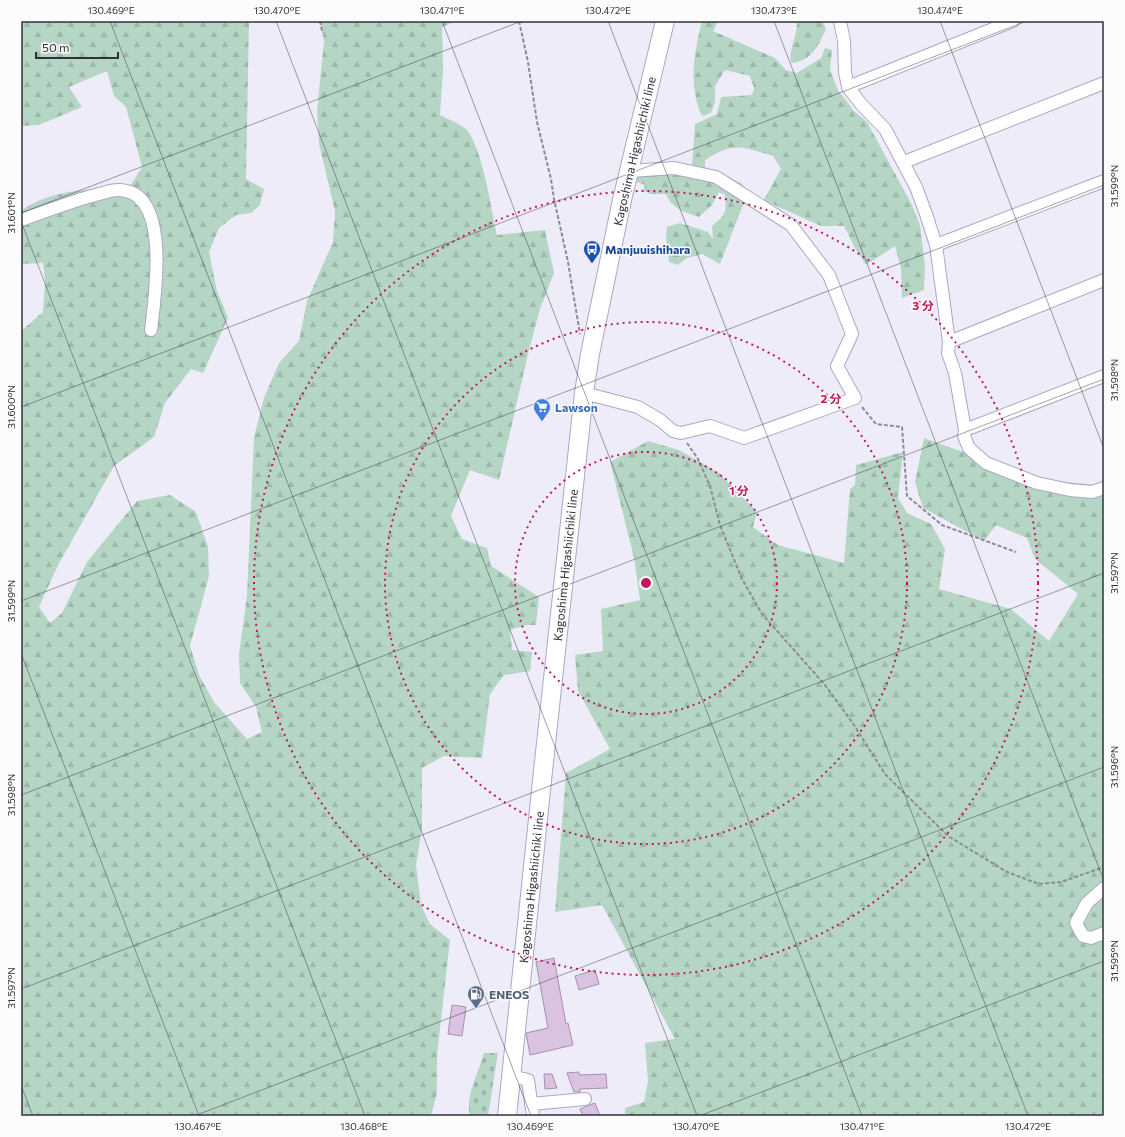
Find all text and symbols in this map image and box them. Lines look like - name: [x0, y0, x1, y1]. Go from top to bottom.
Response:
- text: 130.469°E: [87, 4, 135, 16]
- text: 130.470°E: [254, 4, 300, 16]
- text: 130.471°E: [420, 4, 464, 16]
- text: 130.472°E: [585, 4, 631, 16]
- text: 130.473°E: [751, 4, 797, 16]
- text: 130.474°E: [917, 4, 963, 16]
- scale bar: [36, 34, 118, 60]
- text: 50 m: [42, 40, 70, 54]
- street label: Kagoshima Higashiichiki line: [610, 75, 658, 227]
- text: 31.599°N: [1108, 165, 1120, 207]
- text: 31.601°N: [5, 192, 17, 234]
- bus stop icon: Manjuuishihara: [582, 239, 602, 264]
- place label: Manjuuishihara: [605, 242, 690, 256]
- text: 3 分: [912, 298, 934, 312]
- text: 31.598°N: [1108, 359, 1120, 401]
- text: 31.600°N: [5, 385, 17, 429]
- text: 2 分: [820, 391, 842, 405]
- supermarket icon: Lawson: [532, 397, 552, 422]
- place label: Lawson: [555, 400, 598, 414]
- text: 1 分: [729, 483, 749, 497]
- street label: Kagoshima Higashiichiki line: [550, 488, 580, 642]
- text: 31.597°N: [1108, 552, 1120, 594]
- centre of rings: [639, 576, 653, 590]
- text: 31.599°N: [5, 580, 17, 622]
- text: 31.596°N: [1108, 746, 1120, 788]
- text: 31.598°N: [5, 774, 17, 816]
- street label: Kagoshima Higashiichiki line: [516, 810, 546, 964]
- text: 31.595°N: [1108, 940, 1120, 982]
- text: 31.597°N: [5, 967, 17, 1009]
- fuel station icon: ENEOS: [466, 984, 486, 1009]
- place label: ENEOS: [489, 987, 529, 1001]
- text: 130.467°E: [175, 1120, 221, 1132]
- text: 130.468°E: [340, 1120, 388, 1132]
- text: 130.469°E: [506, 1120, 554, 1132]
- text: 130.470°E: [673, 1120, 719, 1132]
- text: 130.471°E: [840, 1120, 884, 1132]
- text: 130.472°E: [1005, 1120, 1051, 1132]

